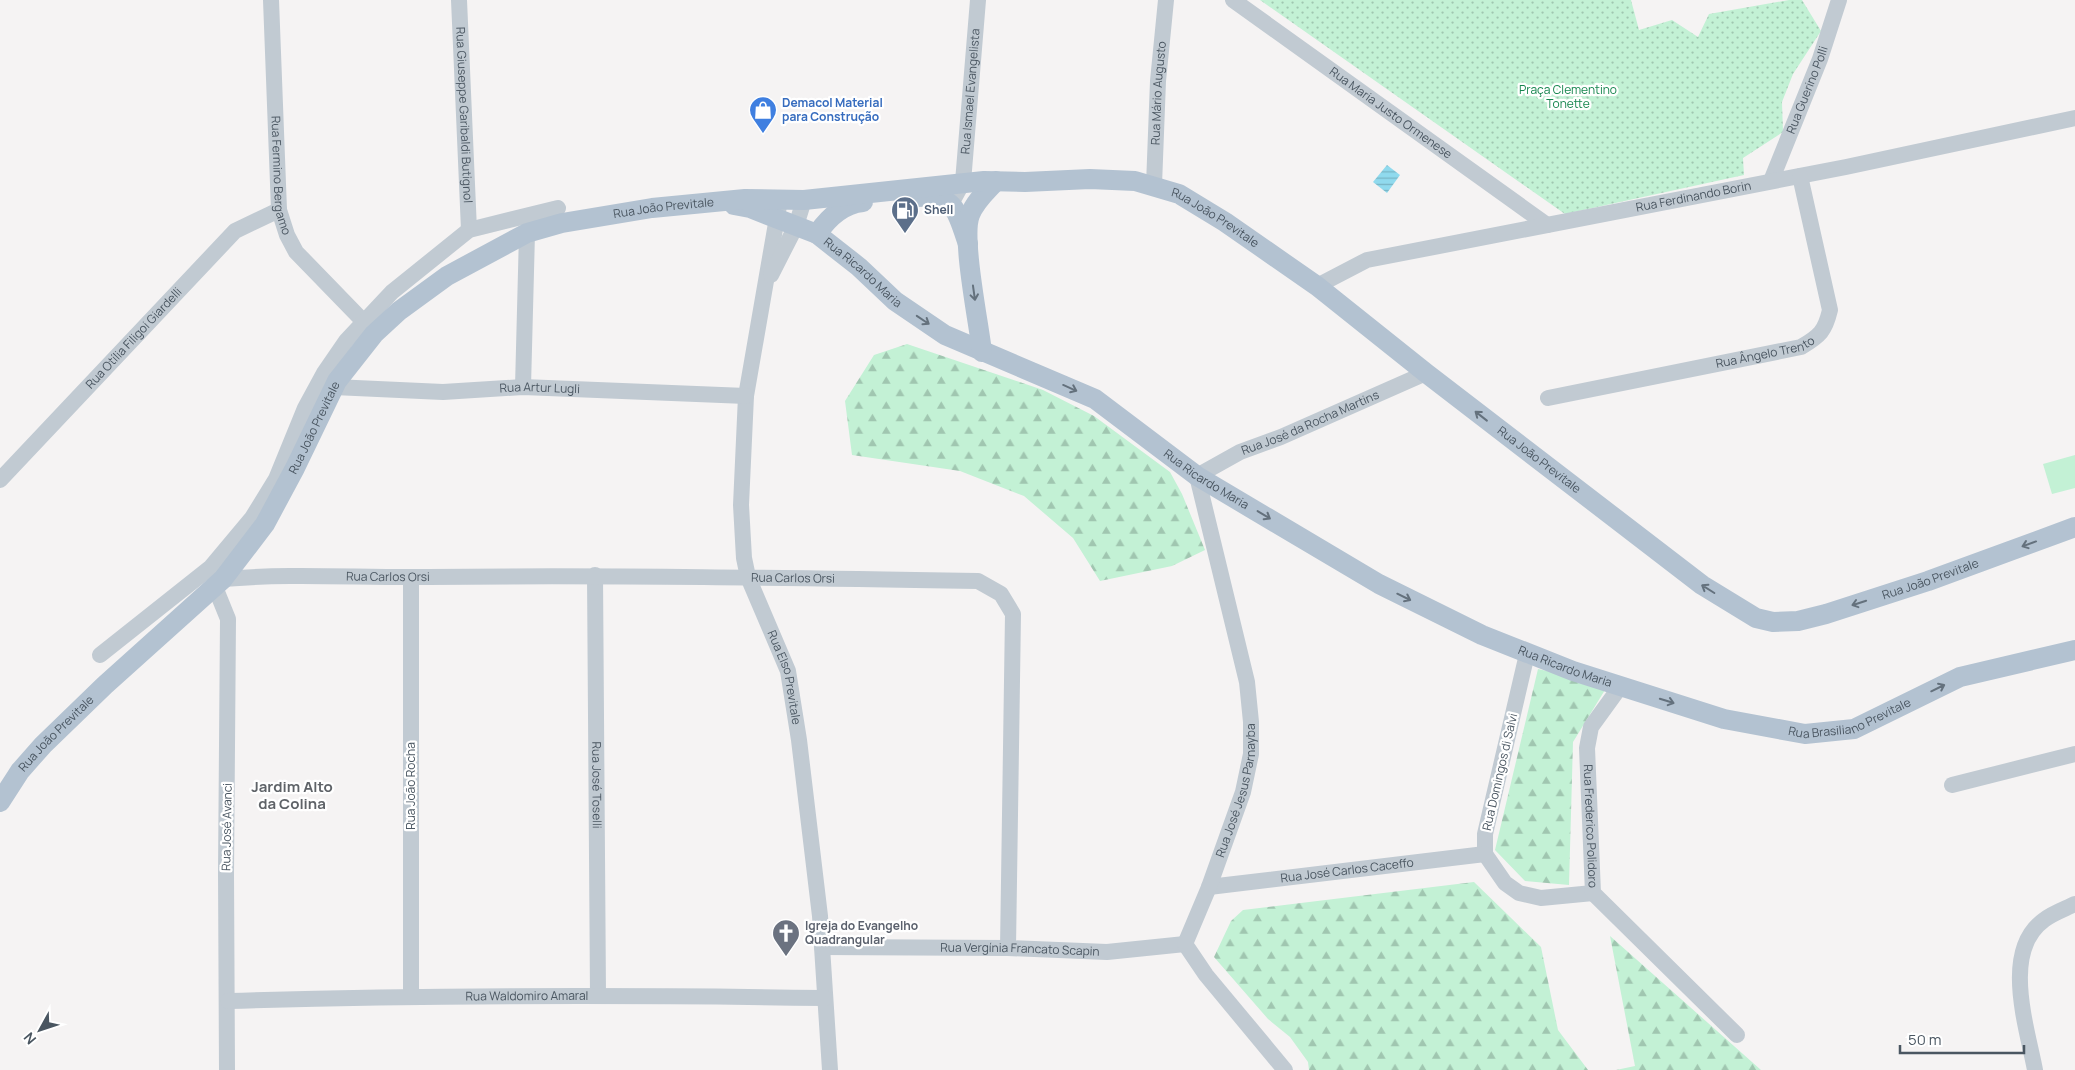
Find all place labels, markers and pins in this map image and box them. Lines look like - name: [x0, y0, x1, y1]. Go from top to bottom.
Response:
- place label: Demacol Material para Construção: [782, 94, 883, 125]
- shop icon: Demacol Material para Construção: [748, 95, 778, 134]
- fuel station icon: Shell: [890, 195, 920, 234]
- place label: Shell: [924, 201, 953, 218]
- place label: Igreja do Evangelho Quadrangular: [805, 917, 918, 948]
- church icon: Igreja do Evangelho Quadrangular: [771, 918, 801, 957]

